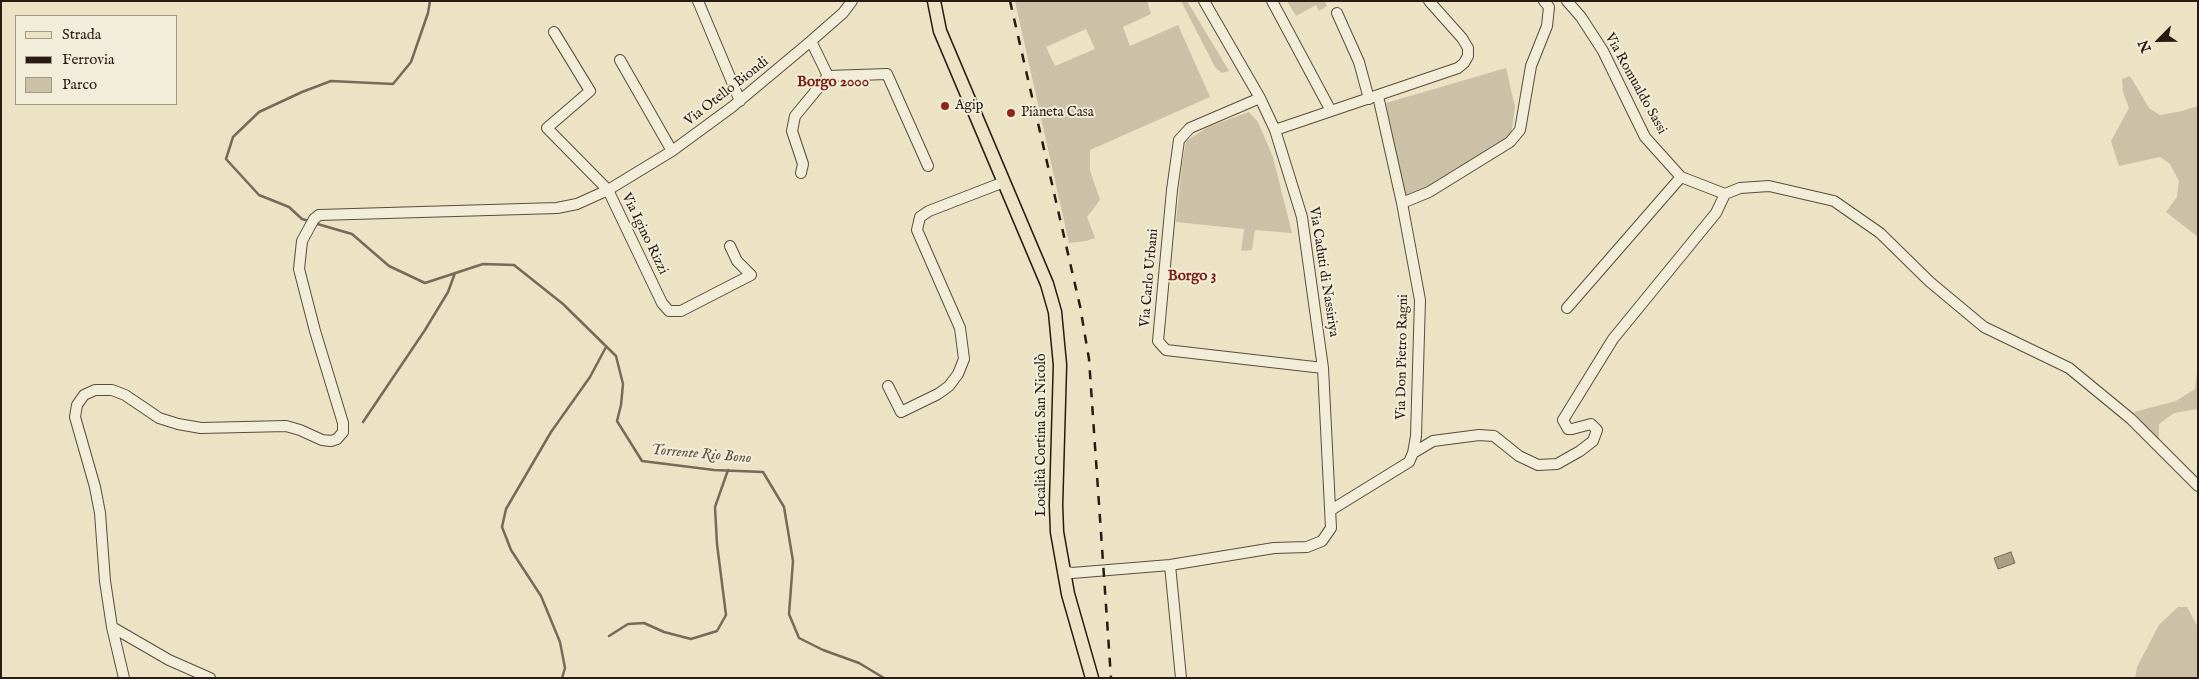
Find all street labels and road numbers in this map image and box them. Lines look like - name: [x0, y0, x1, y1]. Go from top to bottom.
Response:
- street label: Via Romualdo Sassi: [1600, 31, 1670, 137]
- street label: Via Otello Biondi: [682, 54, 772, 130]
- street label: Via Igino Rizzi: [617, 191, 671, 277]
- street label: Via Caduti di Nassiriya: [1304, 206, 1342, 338]
- street label: Via Carlo Urbani: [1137, 228, 1163, 328]
- street label: Via Don Pietro Ragni: [1394, 294, 1412, 420]
- street label: Località Cortina San Nicolò: [1034, 353, 1050, 517]

